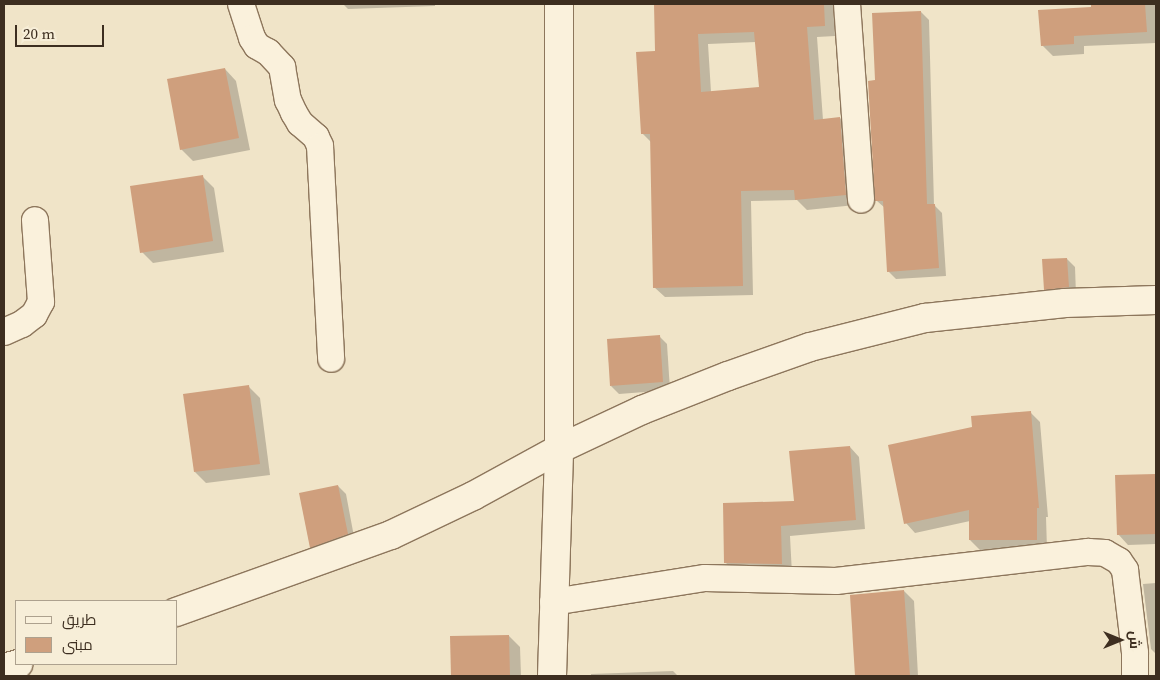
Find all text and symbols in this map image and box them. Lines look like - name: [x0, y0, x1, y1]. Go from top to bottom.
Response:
- scale bar: [18, 15, 106, 47]
- text: 20 m: [23, 23, 55, 44]
- legend: [15, 600, 178, 665]
- text: طريق: [62, 609, 96, 630]
- north arrow: [1095, 615, 1145, 665]
- text: ش: [1125, 631, 1145, 649]
- text: مبنى: [62, 634, 93, 655]

